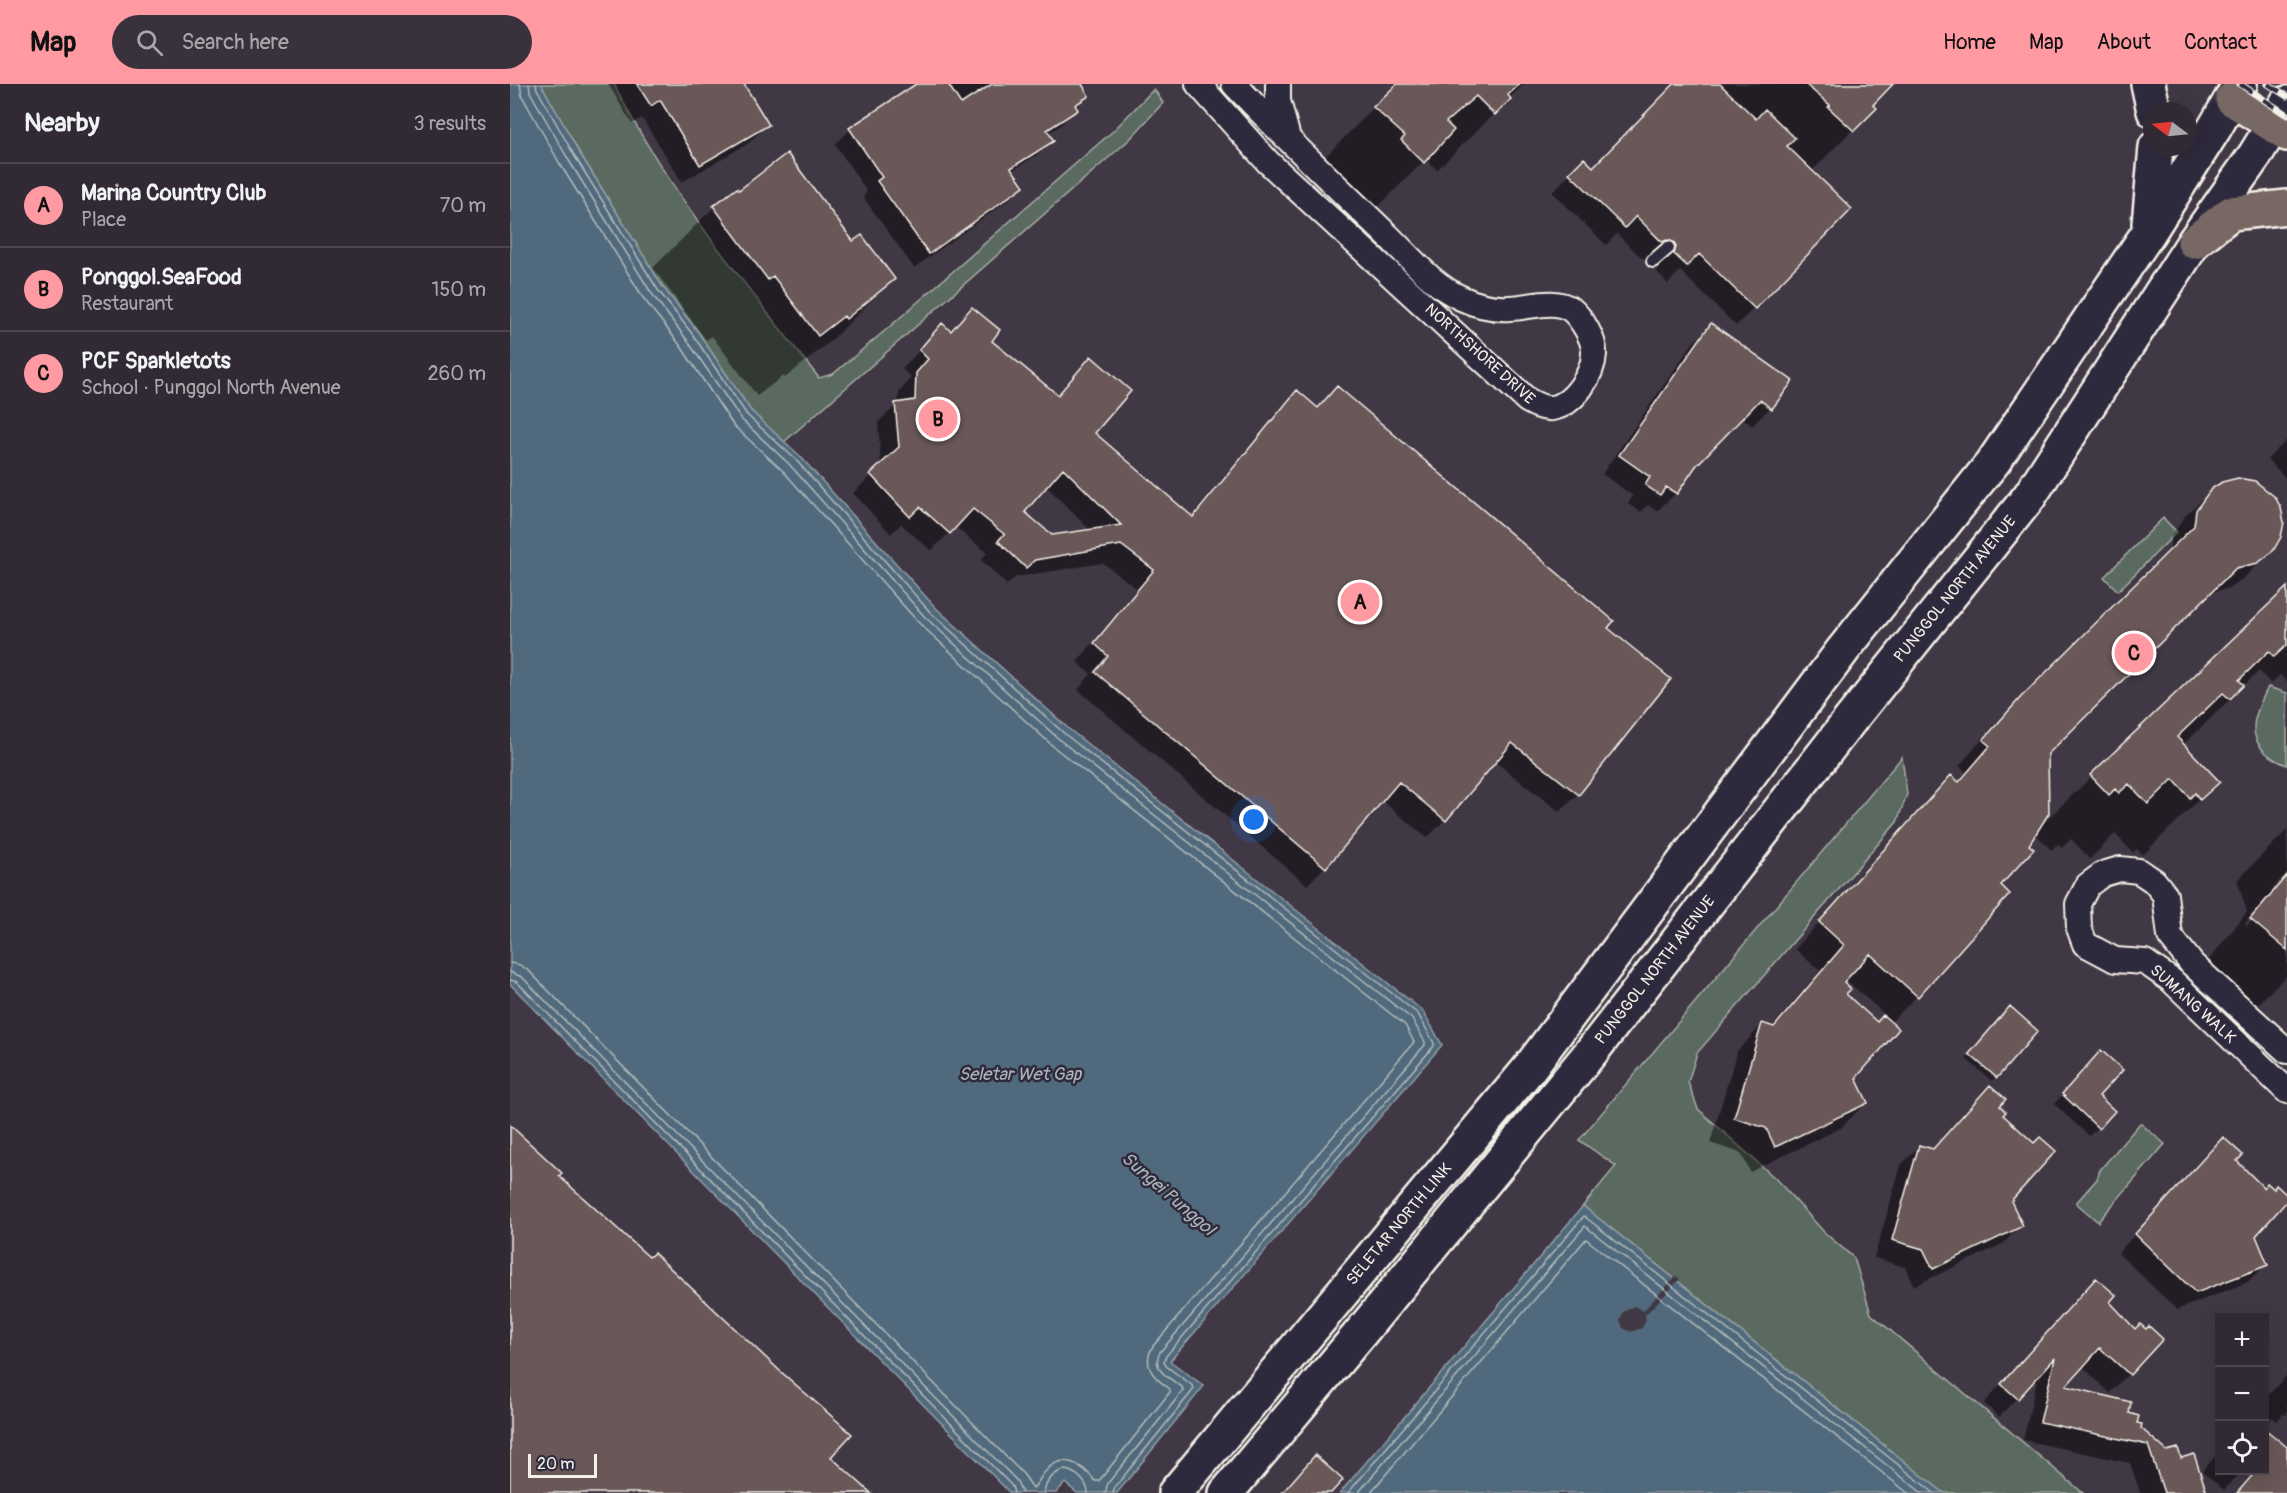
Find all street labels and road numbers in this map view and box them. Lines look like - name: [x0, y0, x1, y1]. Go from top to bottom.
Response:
- street label: NORTHSHORE DRIVE: [1421, 299, 1539, 409]
- street label: PUNGGOL NORTH AVENUE: [1890, 512, 2020, 666]
- street label: PUNGGOL NORTH AVENUE: [1591, 892, 1719, 1048]
- street label: SUMANG WALK: [2146, 960, 2240, 1048]
- street label: SELETAR NORTH LINK: [1342, 1159, 1456, 1289]

